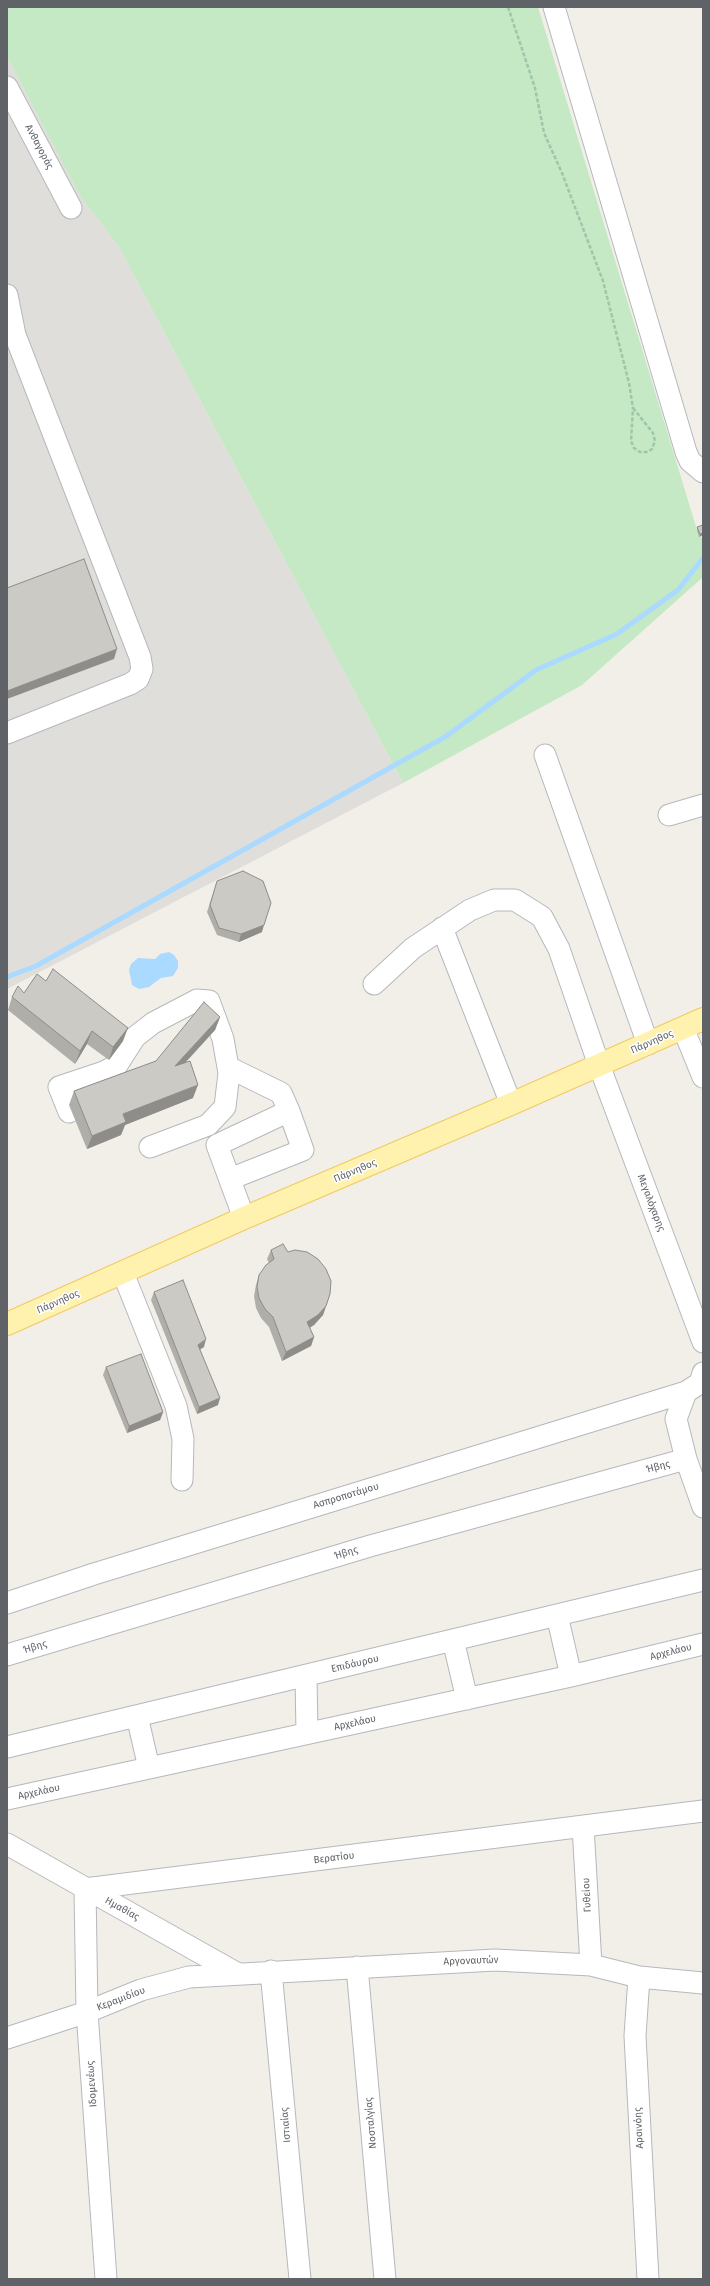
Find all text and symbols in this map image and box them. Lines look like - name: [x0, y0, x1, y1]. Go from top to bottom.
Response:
- street label: Ανθαγοράς: [22, 122, 56, 172]
- street label: Πάρνηθος: [629, 1027, 675, 1057]
- street label: Πάρνηθος: [332, 1157, 378, 1185]
- street label: Μεγαλόχαρης: [635, 1173, 667, 1233]
- street label: Πάρνηθος: [35, 1287, 81, 1317]
- street label: Ήβης: [645, 1458, 671, 1476]
- street label: Ασπροποτάμου: [312, 1480, 380, 1512]
- street label: Ήβης: [333, 1544, 359, 1562]
- street label: Ήβης: [22, 1638, 48, 1656]
- street label: Αρχελάου: [649, 1641, 693, 1663]
- street label: Επιδάυρου: [330, 1653, 380, 1675]
- street label: Αρχελάου: [333, 1713, 377, 1733]
- street label: Αρχελάου: [17, 1782, 61, 1802]
- street label: Βερατίου: [313, 1850, 355, 1866]
- street label: Γυθείου: [580, 1877, 594, 1913]
- street label: Ημαθίας: [103, 1895, 141, 1923]
- street label: Αργοναυτών: [443, 1954, 499, 1968]
- street label: Κεραμιδίου: [95, 1984, 147, 2014]
- street label: Ιδομενέως: [84, 2060, 100, 2108]
- street label: Νοσταλγίας: [363, 2097, 379, 2149]
- street label: Ιστιαίας: [278, 2107, 294, 2143]
- street label: Αρσινόης: [632, 2107, 646, 2149]

